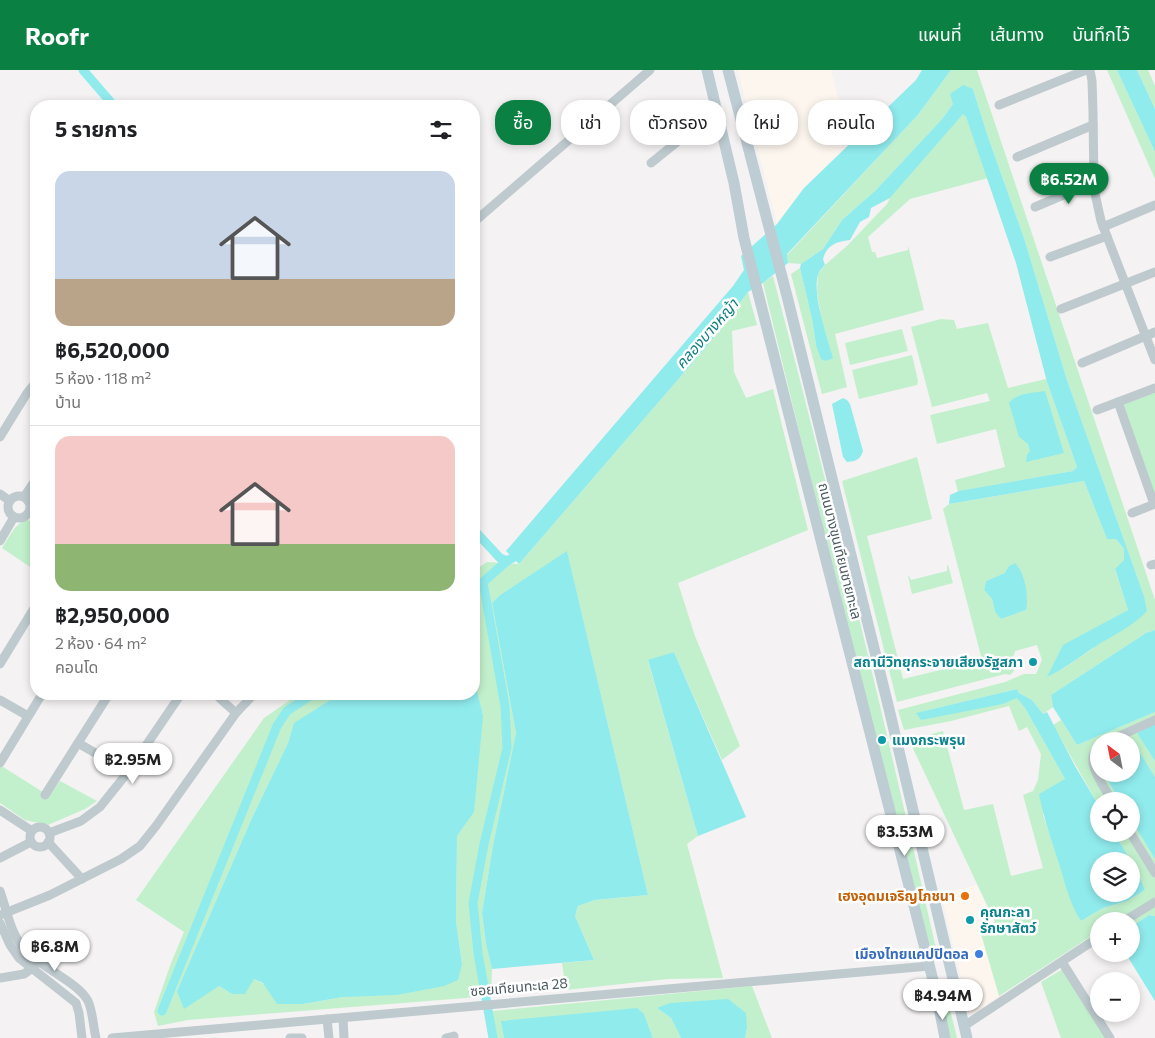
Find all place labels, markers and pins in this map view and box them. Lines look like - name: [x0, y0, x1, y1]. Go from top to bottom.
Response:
- pin: ฿6.52M: [1028, 162, 1110, 205]
- place label: สถานีวิทยุกระจายเสียงรัฐสภา: [854, 653, 1023, 671]
- marker: สถานีวิทยุกระจายเสียงรัฐสภา: [1027, 656, 1039, 668]
- place label: แมงกระพรุน: [892, 731, 966, 749]
- marker: แมงกระพรุน: [876, 734, 888, 746]
- pin: ฿2.95M: [92, 742, 174, 785]
- pin: ฿3.53M: [864, 814, 946, 857]
- place label: เฮงอุดมเจริญโภชนา: [838, 887, 955, 905]
- marker: เฮงอุดมเจริญโภชนา: [959, 890, 971, 902]
- place label: คุณกะลา รักษาสัตว์: [980, 903, 1037, 936]
- marker: คุณกะลา รักษาสัตว์: [964, 914, 976, 926]
- pin: ฿6.8M: [20, 930, 90, 972]
- place label: เมืองไทยแคปปิตอล: [855, 945, 969, 962]
- marker: เมืองไทยแคปปิตอล: [973, 948, 985, 960]
- pin: ฿4.94M: [902, 978, 984, 1021]

